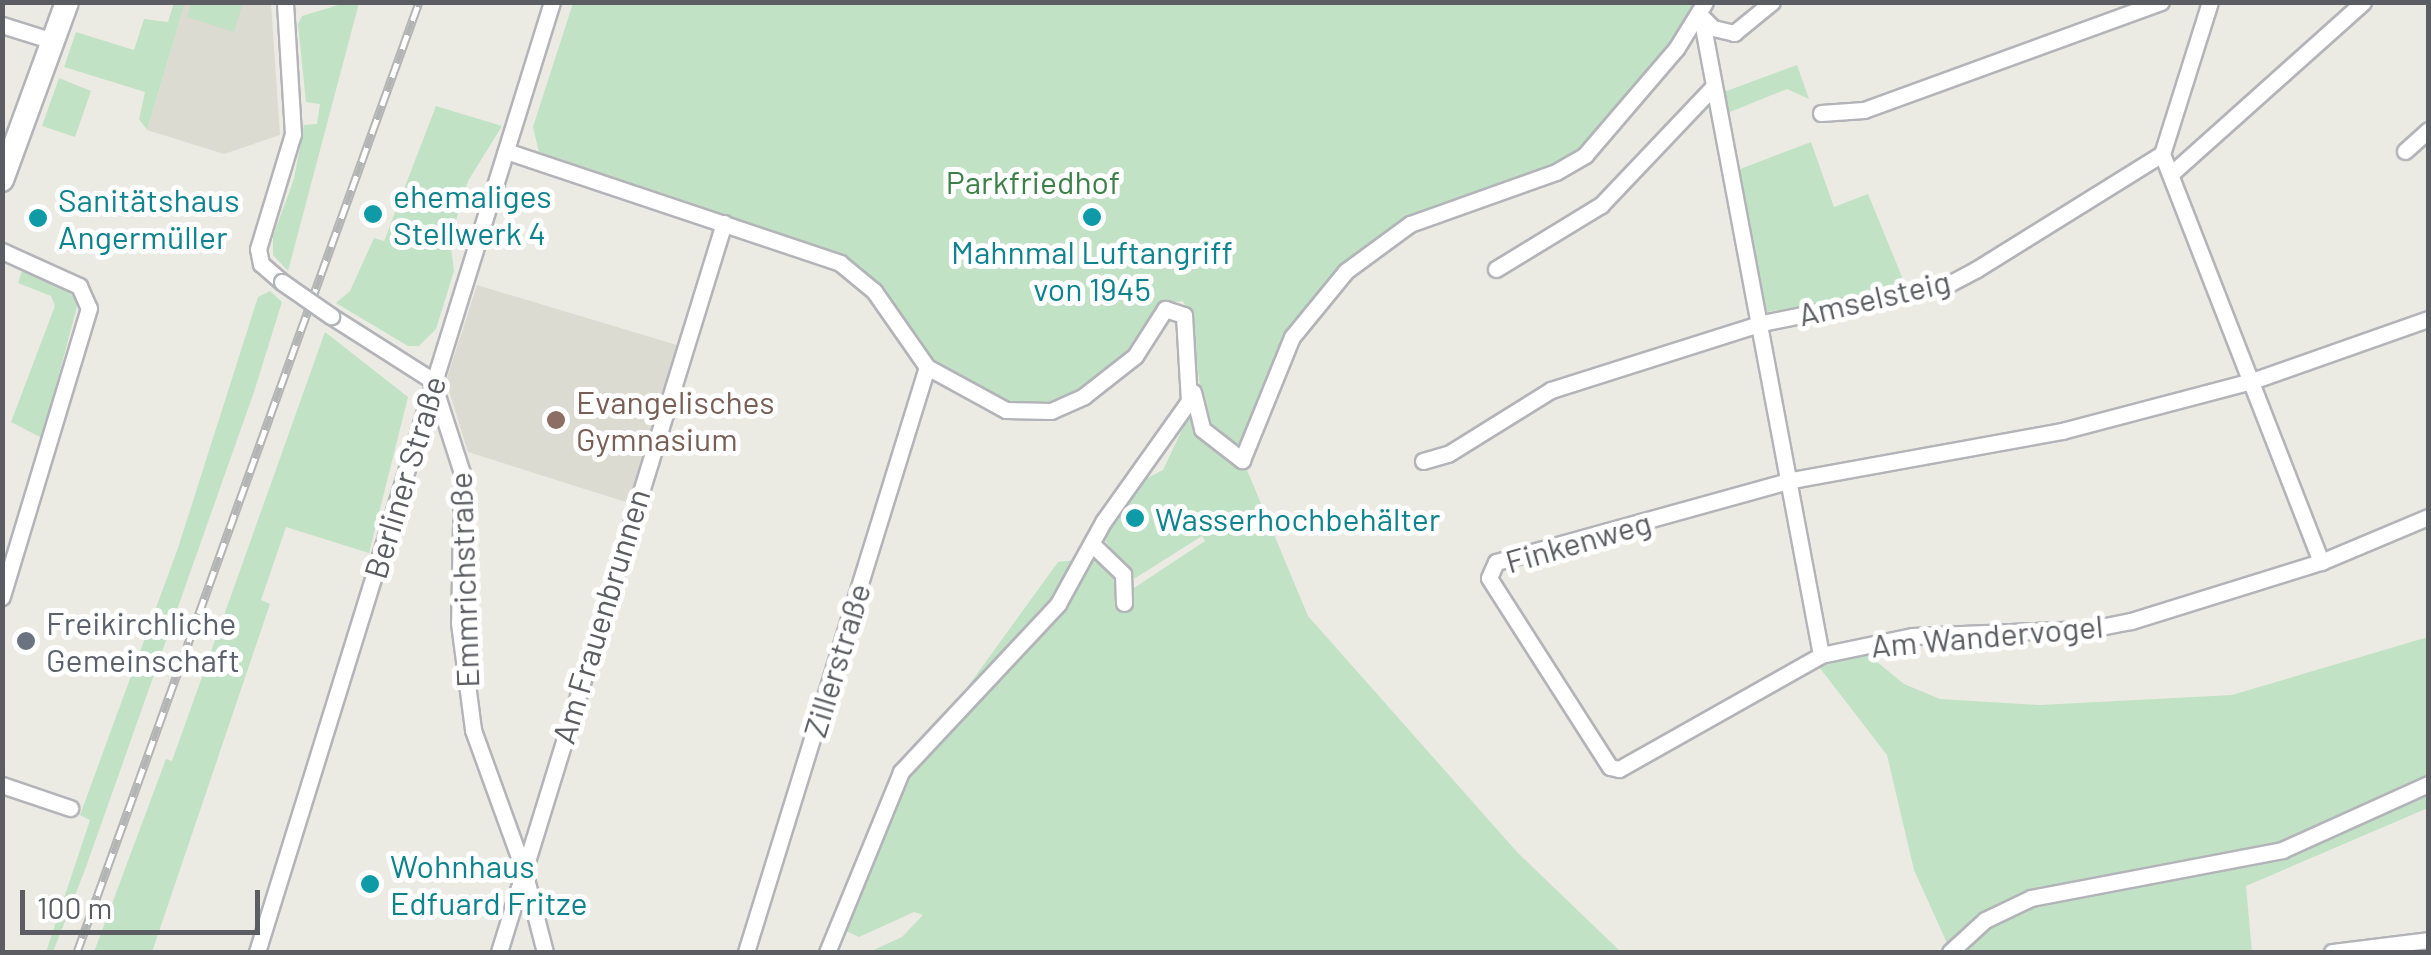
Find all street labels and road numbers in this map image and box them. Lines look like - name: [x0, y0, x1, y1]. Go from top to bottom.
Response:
- street label: Amselsteig: [1794, 261, 1954, 333]
- street label: Berliner Straße: [355, 371, 453, 583]
- street label: Emmrichstraße: [440, 471, 486, 689]
- street label: Am Frauenbrunnen: [543, 484, 657, 748]
- street label: Finkenweg: [1501, 502, 1655, 580]
- street label: Zillerstraße: [794, 578, 878, 742]
- street label: Am Wandervogel: [1869, 606, 2105, 664]

